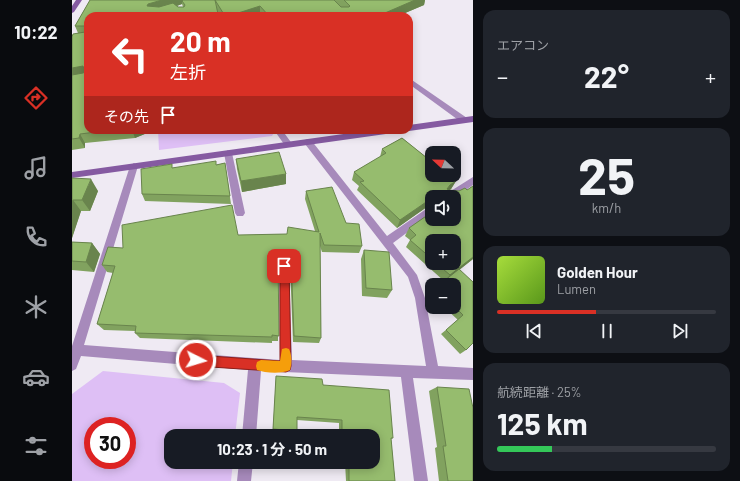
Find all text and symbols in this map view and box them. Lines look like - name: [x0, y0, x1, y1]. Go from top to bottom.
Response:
- text: 10:22: [14, 21, 58, 43]
- text: 20 m: [170, 24, 231, 58]
- icon: left: [104, 28, 156, 80]
- text: エアコン: [497, 37, 549, 53]
- text: 22°: [584, 58, 629, 94]
- text: 左折: [170, 61, 206, 83]
- text: −: [497, 63, 508, 89]
- text: +: [705, 63, 716, 89]
- icon: directions: [22, 84, 50, 112]
- icon: arrive: [157, 104, 179, 126]
- text: その先: [104, 107, 149, 125]
- text: 25: [578, 143, 635, 205]
- north arrow: [425, 146, 461, 182]
- map controls: [425, 146, 461, 314]
- icon: music: [22, 154, 50, 182]
- button: sound: [425, 190, 461, 226]
- text: km/h: [592, 200, 621, 216]
- icon: phone: [22, 223, 50, 251]
- button: +: [425, 234, 461, 270]
- pin: [267, 249, 301, 283]
- icon: arrive: [273, 255, 295, 277]
- text: Golden Hour: [557, 263, 638, 281]
- button: −: [425, 278, 461, 314]
- text: Lumen: [557, 281, 596, 297]
- icon: climate: [22, 293, 50, 321]
- icon: previous: [523, 320, 545, 342]
- icon: pause: [596, 320, 618, 342]
- icon: next: [669, 320, 691, 342]
- position arrow: [175, 339, 217, 381]
- icon: car: [22, 363, 50, 391]
- text: 航続距離 · 25%: [497, 384, 582, 400]
- text: 125 km: [497, 405, 588, 441]
- speed limit sign: 30: [84, 417, 136, 469]
- icon: filters: [22, 432, 50, 460]
- text: 10:23 · 1 分 · 50 m: [217, 440, 327, 458]

